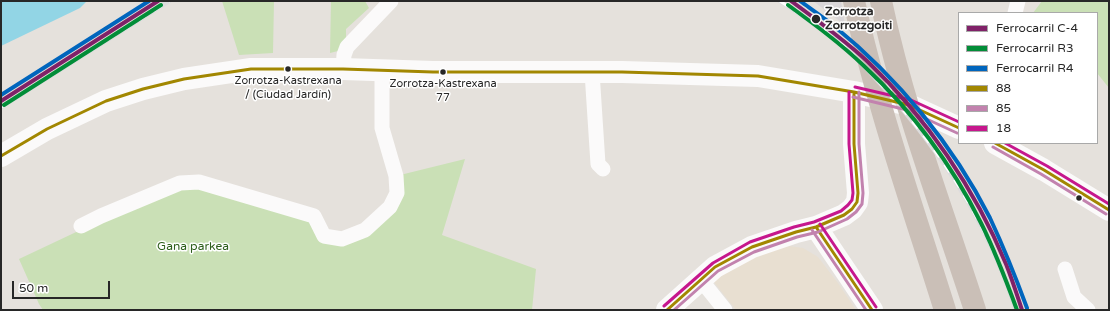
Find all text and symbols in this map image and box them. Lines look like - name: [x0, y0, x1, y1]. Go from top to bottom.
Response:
- place label: Zorrotza Zorrotzgoiti: [825, 5, 892, 33]
- legend: [958, 12, 1098, 144]
- marker: Zorrotza Zorrotzgoiti: [810, 13, 822, 25]
- text: Ferrocarril C-4: [996, 21, 1078, 35]
- text: Ferrocarril R3: [996, 41, 1073, 55]
- text: Ferrocarril R4: [996, 61, 1073, 75]
- marker: Zorrotza-Kastrexana / (Ciudad Jardín): [283, 64, 293, 74]
- marker: Zorrotza-Kastrexana 77: [438, 67, 448, 77]
- place label: Zorrotza-Kastrexana / (Ciudad Jardín): [234, 74, 342, 100]
- place label: Zorrotza-Kastrexana 77: [389, 77, 497, 103]
- text: 88: [996, 81, 1011, 95]
- text: 85: [996, 101, 1011, 115]
- text: 18: [996, 121, 1011, 135]
- unlabelled marker: [1074, 193, 1084, 203]
- park label: Gana parkea: [157, 240, 229, 254]
- scale bar: [14, 273, 112, 299]
- text: 50 m: [19, 281, 48, 295]

